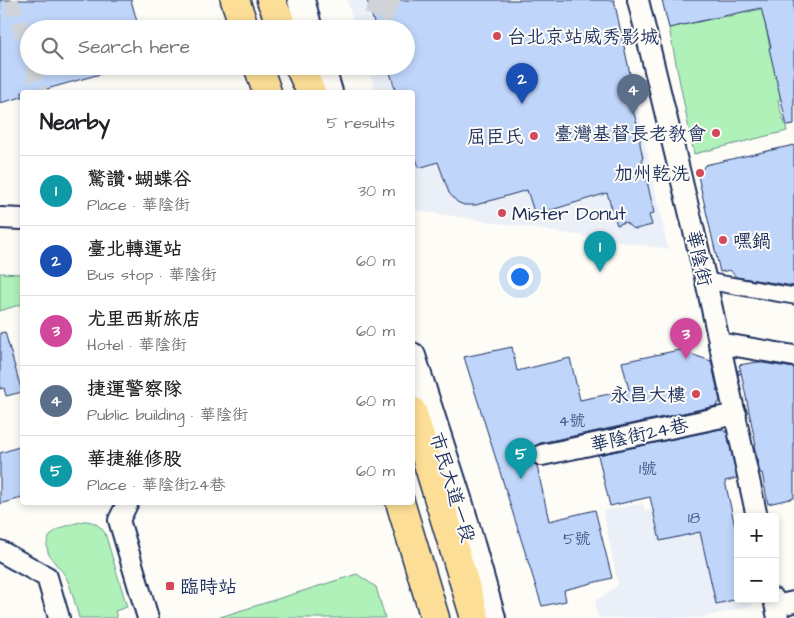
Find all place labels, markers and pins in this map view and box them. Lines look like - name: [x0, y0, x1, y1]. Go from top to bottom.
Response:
- place label: 台北京站威秀影城: [507, 24, 659, 51]
- marker: 台北京站威秀影城: [491, 30, 503, 42]
- pin: 2: [506, 63, 538, 104]
- pin: 4: [617, 74, 649, 115]
- place label: 臺灣基督長老教會: [554, 121, 706, 148]
- place label: 屈臣氏: [467, 124, 524, 151]
- marker: 臺灣基督長老教會: [710, 127, 722, 139]
- marker: 屈臣氏: [528, 130, 540, 142]
- place label: 加州乾洗: [614, 161, 690, 188]
- marker: 加州乾洗: [694, 167, 706, 179]
- place label: Mister Donut: [512, 201, 626, 228]
- marker: Mister Donut: [496, 207, 508, 219]
- place label: 嘿鍋: [733, 228, 771, 255]
- pin: 1: [584, 231, 616, 272]
- marker: 嘿鍋: [717, 234, 729, 246]
- pin: 3: [670, 318, 702, 359]
- place label: 永昌大樓: [610, 382, 686, 409]
- marker: 永昌大樓: [690, 388, 702, 400]
- pin: 5: [505, 438, 537, 479]
- place label: 臨時站: [180, 574, 237, 601]
- marker: 臨時站: [164, 580, 176, 592]

